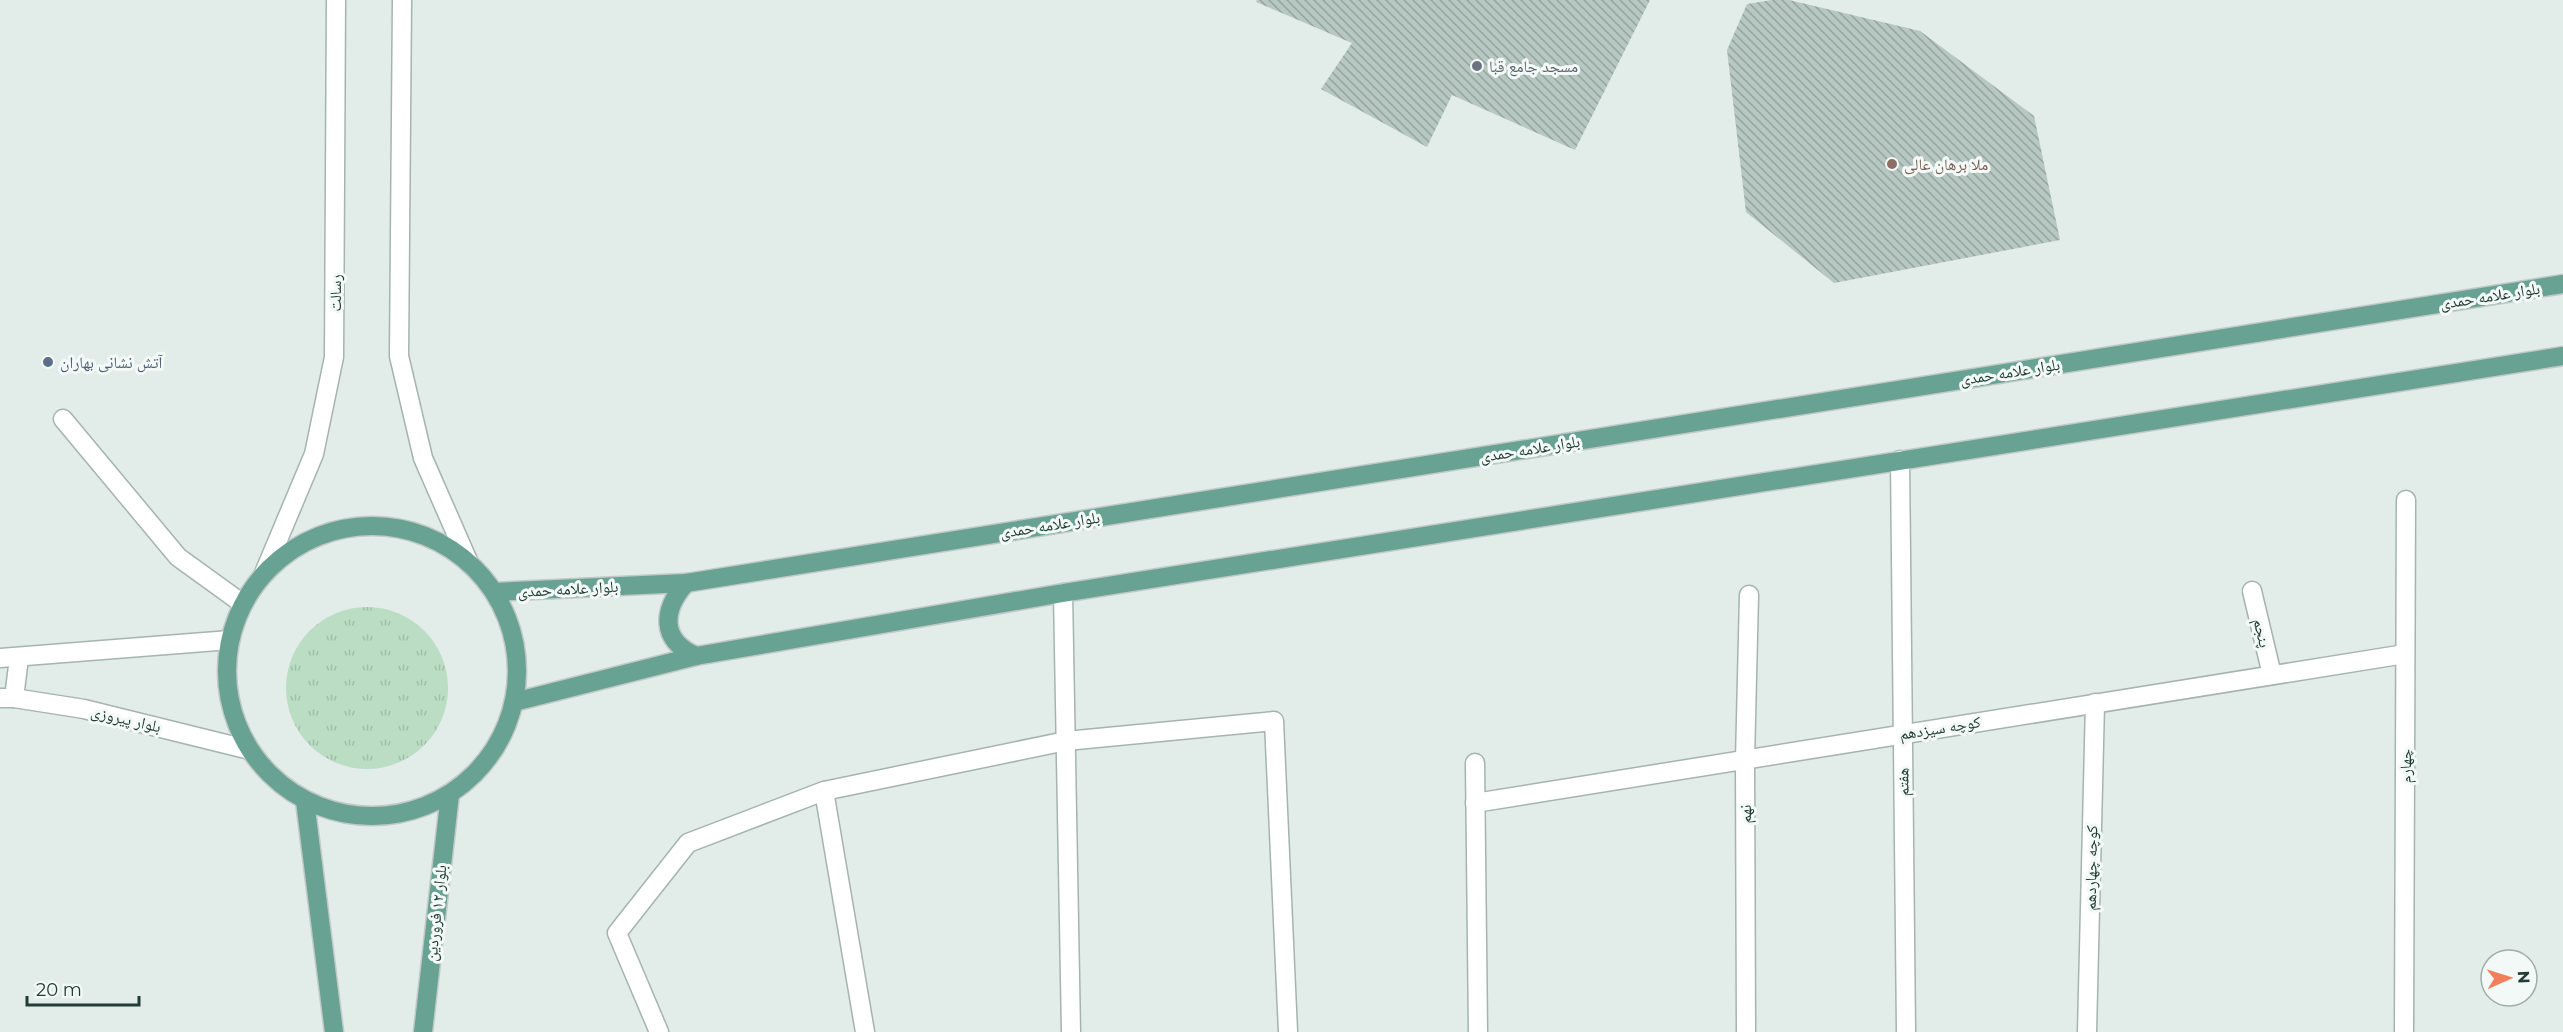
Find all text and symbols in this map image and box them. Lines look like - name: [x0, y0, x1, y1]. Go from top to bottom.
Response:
- place label: مسجد جامع قبا: [1489, 57, 1578, 77]
- marker: مسجد جامع قبا: [1470, 59, 1484, 73]
- place label: ملا برهان عالی: [1904, 155, 1988, 175]
- marker: ملا برهان عالی: [1885, 157, 1899, 171]
- street label: رسالت: [326, 274, 345, 312]
- street label: بلوار علامه حمدی: [2439, 279, 2541, 314]
- place label: آتش نشانی بهاران: [60, 353, 163, 373]
- marker: آتش نشانی بهاران: [41, 355, 55, 369]
- street label: بلوار علامه حمدی: [1959, 355, 2061, 390]
- street label: بلوار علامه حمدی: [1479, 432, 1581, 467]
- street label: بلوار علامه حمدی: [999, 508, 1101, 543]
- street label: بلوار علامه حمدی: [517, 577, 619, 602]
- street label: پنجم: [2248, 617, 2275, 650]
- street label: بلوار پیروزی: [89, 702, 163, 737]
- street label: کوچه سیزدهم: [1898, 712, 1982, 745]
- street label: چهارم: [2396, 749, 2416, 783]
- street label: هفتم: [1893, 768, 1914, 796]
- street label: نهم: [1736, 805, 1756, 823]
- street label: کوچه چهاردهم: [2081, 825, 2102, 911]
- street label: بلوار ۱۲ فروردین: [421, 864, 452, 962]
- north arrow: [2479, 948, 2539, 1008]
- scale bar: [27, 969, 140, 1007]
- text: N: [2514, 970, 2533, 984]
- text: 20 m: [36, 979, 82, 1001]

